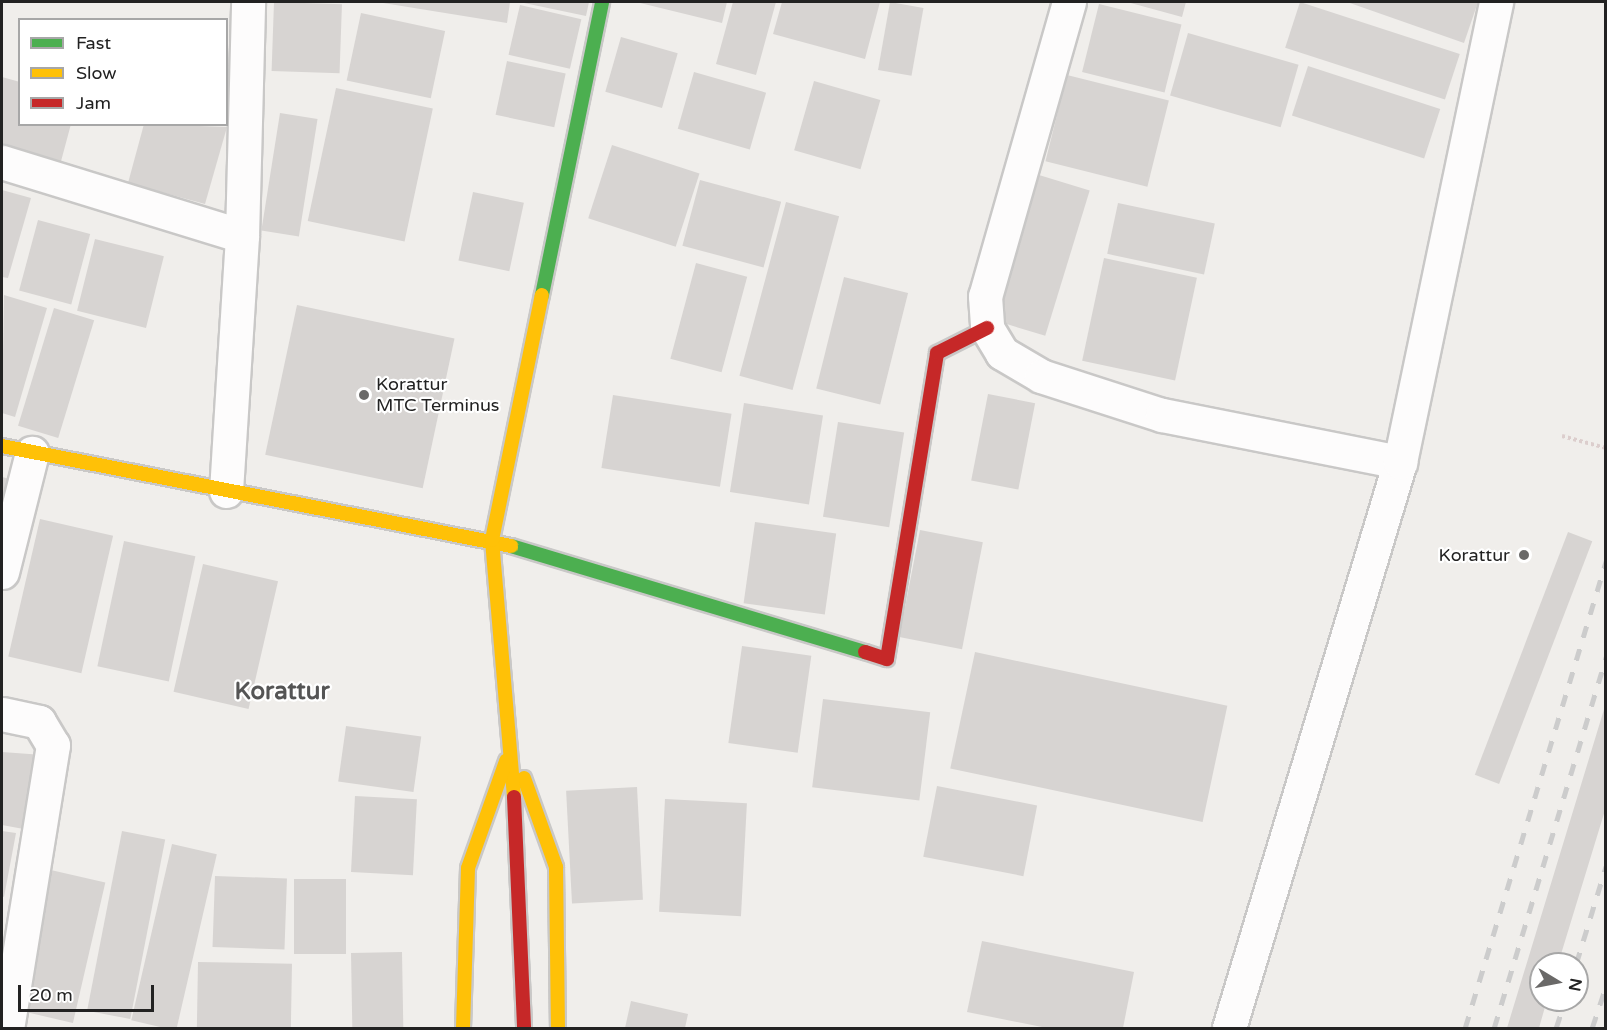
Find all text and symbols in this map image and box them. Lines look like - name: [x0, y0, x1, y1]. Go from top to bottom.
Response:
- legend: [18, 18, 228, 126]
- text: Fast: [76, 32, 111, 54]
- text: Slow: [76, 62, 117, 84]
- text: Jam: [76, 92, 111, 114]
- place label: Korattur MTC Terminus: [376, 374, 499, 416]
- marker: Korattur MTC Terminus: [357, 388, 371, 402]
- place label: Korattur: [1439, 544, 1510, 566]
- marker: Korattur: [1515, 546, 1533, 564]
- district label: Korattur: [234, 678, 330, 706]
- north arrow: [1529, 952, 1589, 1012]
- scale bar: [21, 973, 158, 1011]
- text: N: [1564, 977, 1586, 993]
- text: 20 m: [29, 984, 73, 1006]

